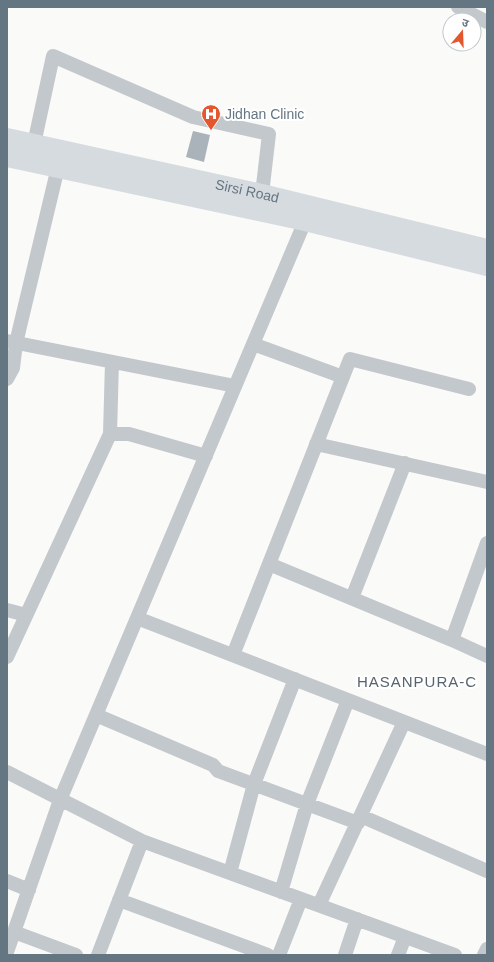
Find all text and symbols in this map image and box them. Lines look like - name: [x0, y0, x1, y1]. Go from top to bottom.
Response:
- north arrow: [442, 12, 482, 52]
- text: उ: [460, 16, 471, 29]
- hospital icon: Jidhan Clinic: [200, 103, 222, 131]
- place label: Jidhan Clinic: [225, 106, 304, 122]
- street label: Sirsi Road: [214, 176, 281, 206]
- district label: HASANPURA-C: [357, 673, 477, 690]

